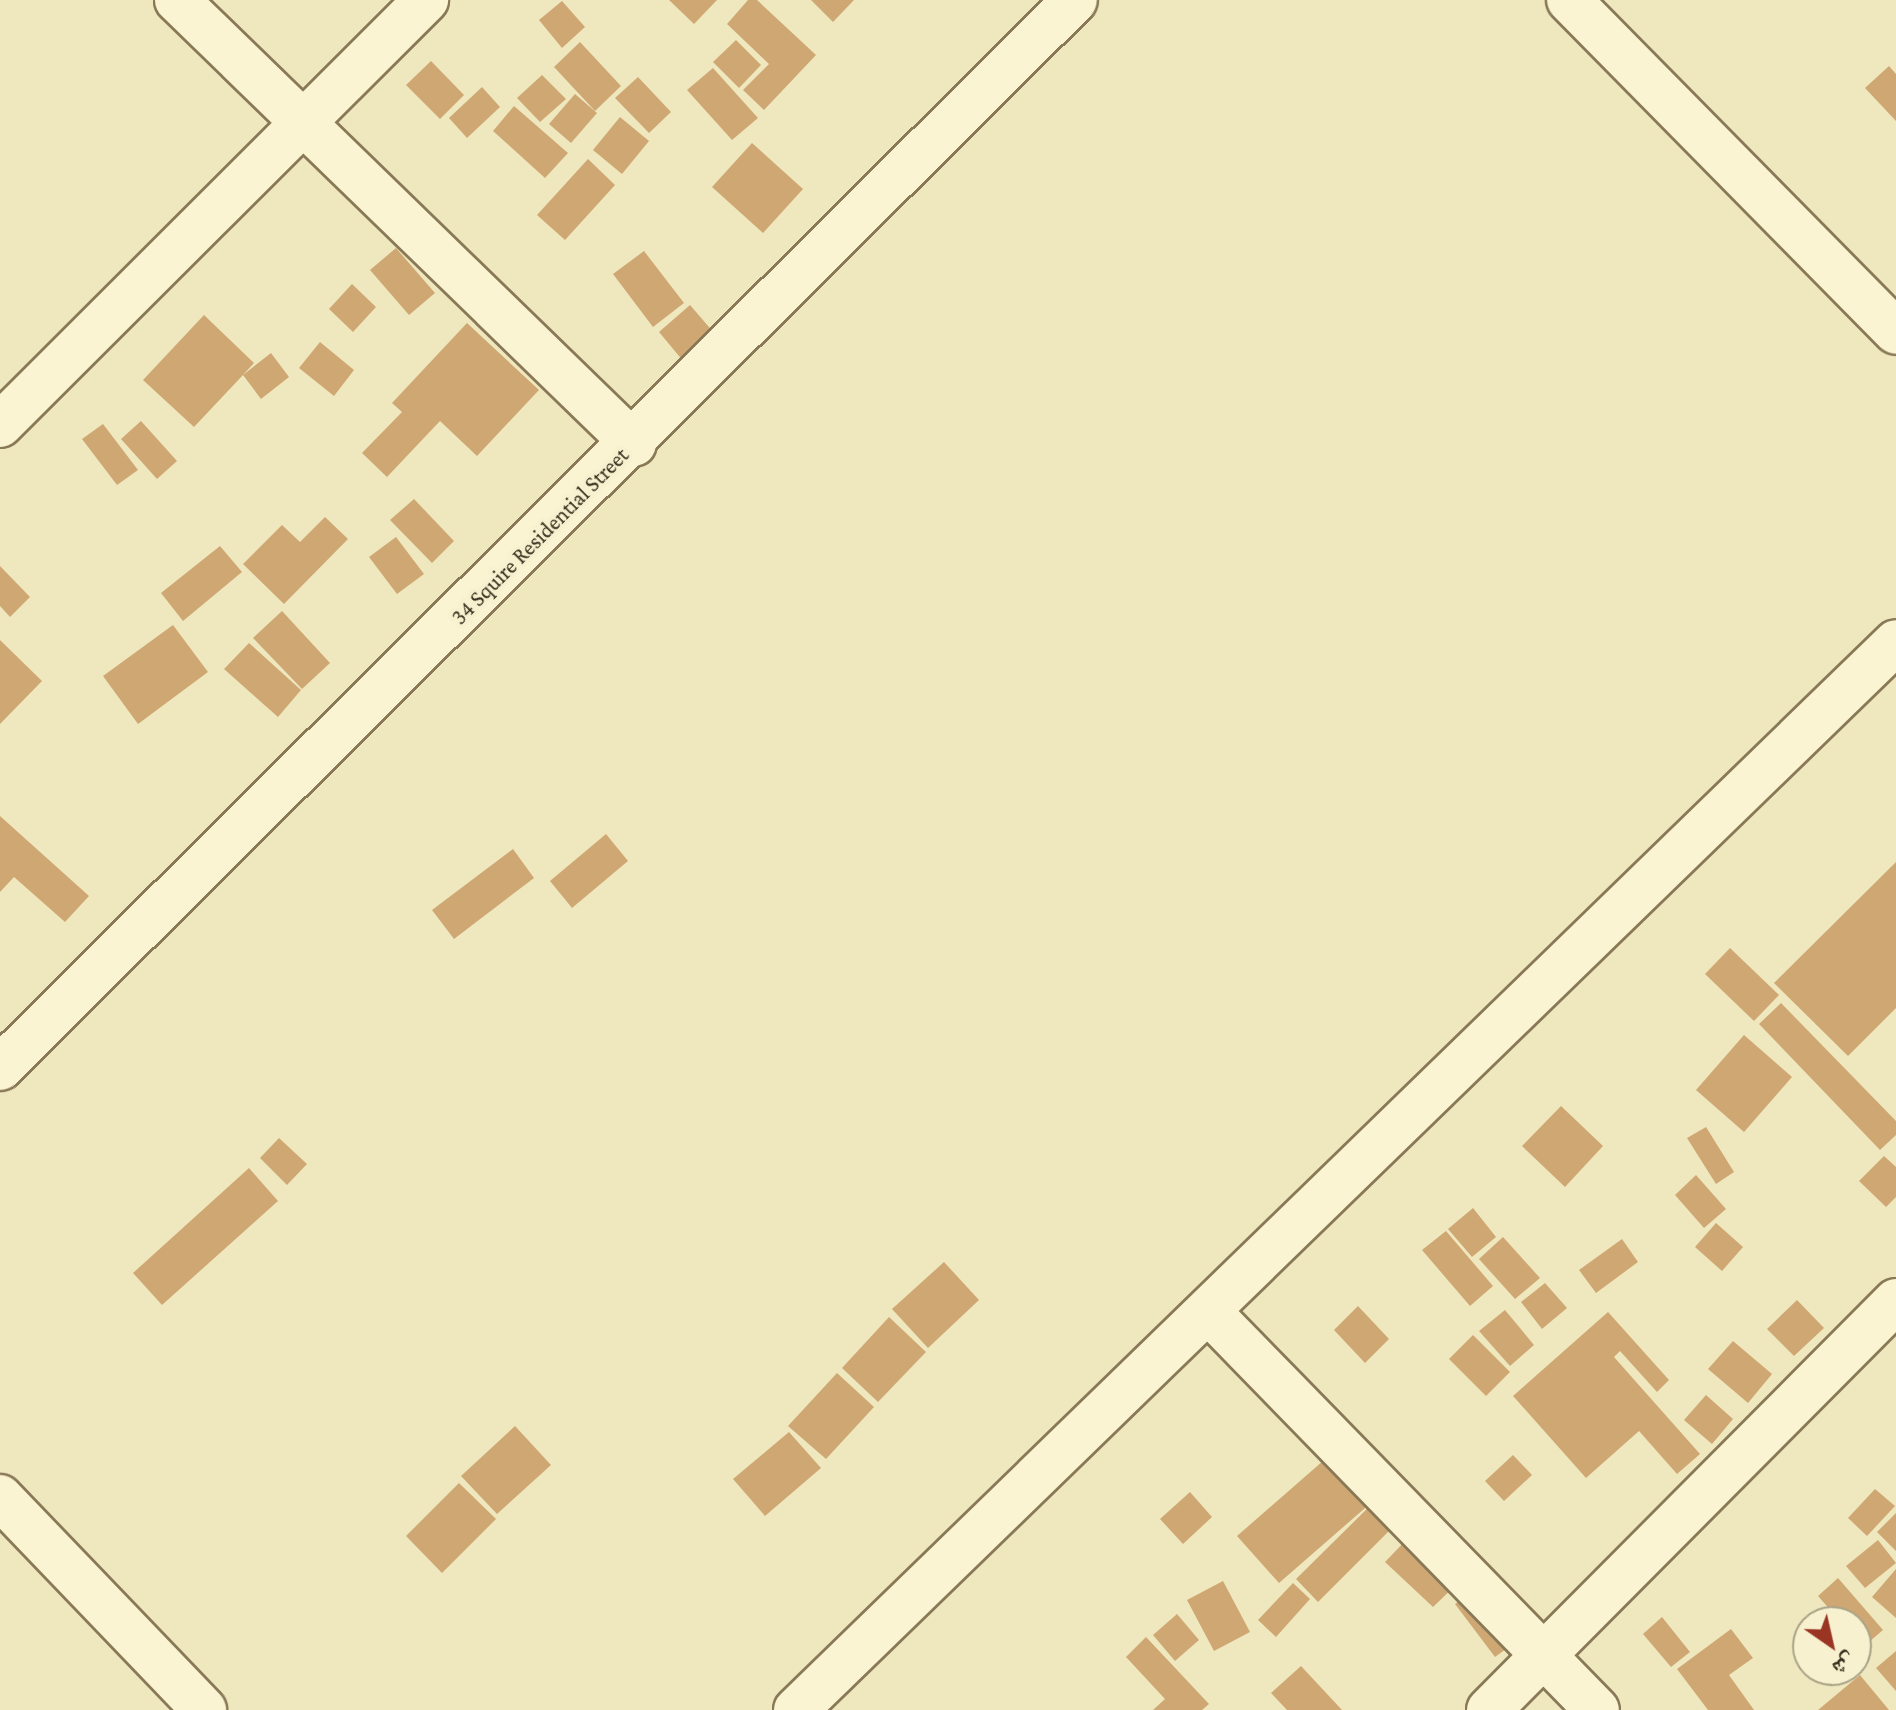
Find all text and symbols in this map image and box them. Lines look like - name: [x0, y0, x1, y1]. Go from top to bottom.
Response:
- street label: 34 Squire Residential Street: [446, 442, 634, 630]
- north arrow: [1792, 1606, 1872, 1686]
- text: ش: [1828, 1648, 1861, 1682]

